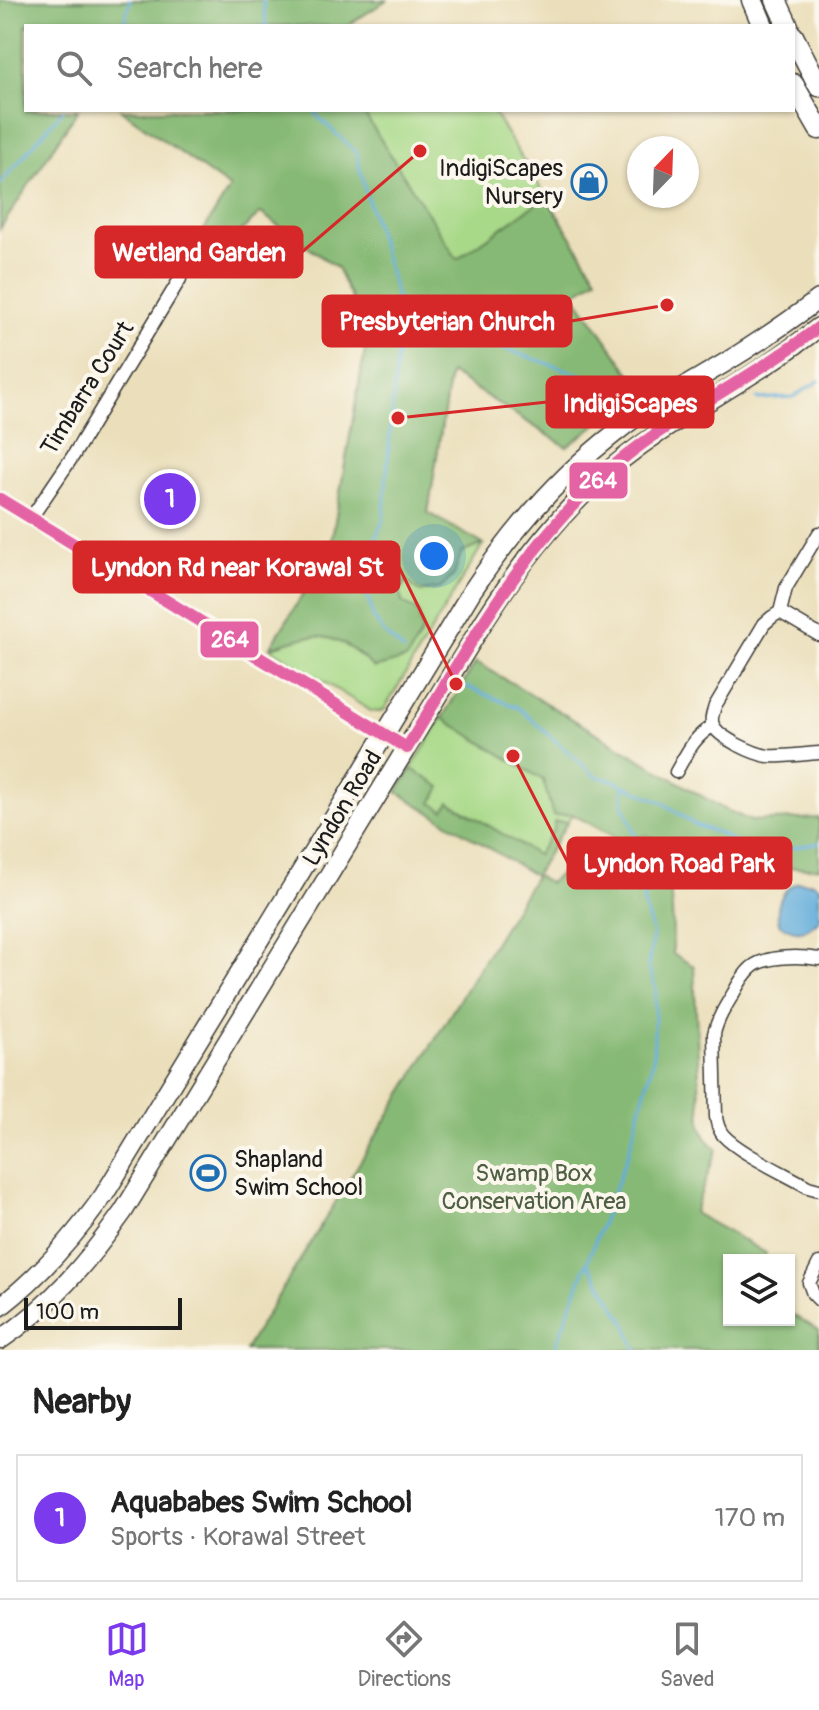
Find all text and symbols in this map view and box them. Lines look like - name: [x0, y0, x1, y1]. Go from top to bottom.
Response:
- search box: [24, 24, 795, 112]
- icon: search: [52, 46, 96, 90]
- text: Search here: [116, 50, 263, 87]
- north arrow: [627, 136, 699, 208]
- place label: IndigiScapes Nursery: [439, 154, 563, 211]
- shop icon: IndigiScapes Nursery: [570, 163, 608, 201]
- callout: Wetland Garden: [96, 227, 302, 277]
- text: Wetland Garden: [112, 237, 286, 269]
- callout: Presbyterian Church: [323, 296, 571, 346]
- text: Presbyterian Church: [339, 306, 555, 338]
- street label: Timbarra Court: [35, 316, 140, 461]
- callout: IndigiScapes: [547, 377, 713, 427]
- text: IndigiScapes: [563, 388, 698, 420]
- line badge: 264: [568, 461, 629, 500]
- text: 264: [579, 467, 617, 495]
- pin: 1: [144, 469, 196, 529]
- your location: [414, 536, 454, 576]
- callout: Lyndon Rd near Korawal St: [74, 542, 399, 592]
- text: Lyndon Rd near Korawal St: [91, 552, 384, 584]
- line badge: 264: [199, 620, 260, 659]
- text: 264: [211, 626, 249, 654]
- street label: Lyndon Road: [297, 745, 388, 871]
- callout: Lyndon Road Park: [568, 838, 791, 888]
- text: Lyndon Road Park: [583, 848, 776, 880]
- place label: Shapland Swim School: [234, 1145, 363, 1202]
- sports icon: Shapland Swim School: [189, 1154, 227, 1192]
- park label: Swamp Box Conservation Area: [442, 1159, 626, 1216]
- map controls: [723, 1254, 795, 1326]
- button: layers: [723, 1254, 795, 1326]
- scale bar: [24, 1294, 182, 1330]
- text: 100 m: [36, 1298, 99, 1326]
- text: Nearby: [32, 1381, 131, 1424]
- text: Aquababes Swim School: [110, 1484, 412, 1521]
- text: 1: [55, 1502, 65, 1534]
- text: 170 m: [715, 1502, 785, 1534]
- text: Sports · Korawal Street: [110, 1521, 365, 1553]
- tab: Map: [105, 1617, 149, 1693]
- tab: Directions: [358, 1617, 451, 1693]
- tab: Saved: [660, 1617, 714, 1693]

